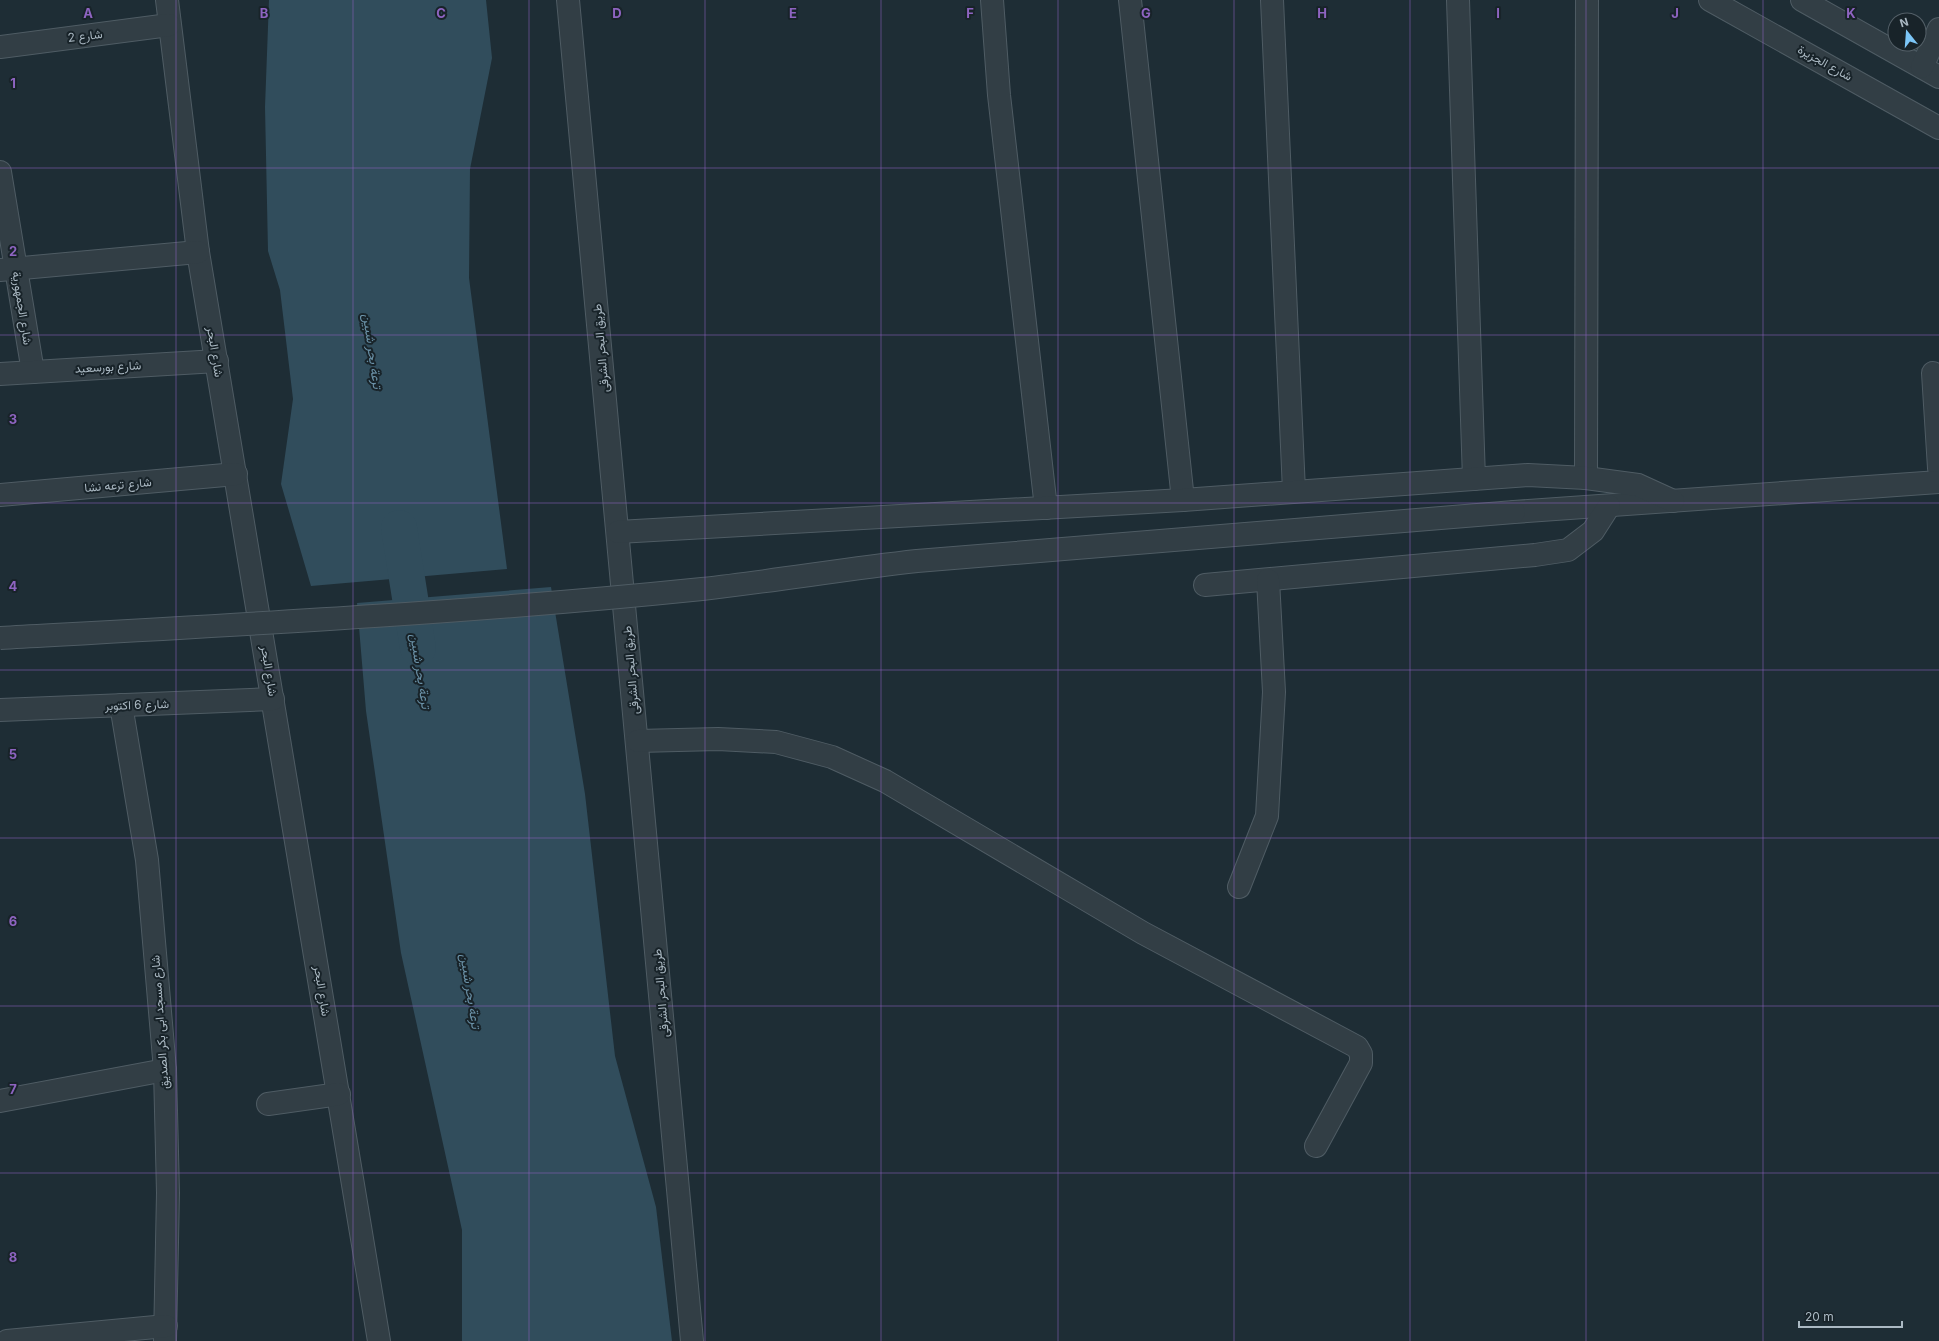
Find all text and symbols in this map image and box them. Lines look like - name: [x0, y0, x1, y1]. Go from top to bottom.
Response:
- text: A: [83, 5, 93, 21]
- text: B: [260, 5, 269, 21]
- text: C: [436, 5, 446, 21]
- text: D: [612, 5, 622, 21]
- text: E: [789, 5, 797, 21]
- text: F: [966, 5, 974, 21]
- text: G: [1141, 5, 1151, 21]
- text: H: [1317, 5, 1327, 21]
- text: I: [1496, 5, 1500, 21]
- text: J: [1671, 5, 1679, 21]
- text: K: [1846, 5, 1856, 21]
- north arrow: [1887, 12, 1927, 52]
- text: N: [1898, 15, 1910, 30]
- street label: شارع 2: [67, 26, 103, 47]
- street label: شارع الجزيرة: [1794, 41, 1855, 85]
- text: 1: [10, 75, 16, 91]
- text: 2: [9, 243, 17, 259]
- street label: شارع الجمهورية: [7, 270, 36, 346]
- street label: طريق البحر الشرقى: [589, 303, 613, 393]
- water label: ترعة بحر شبين: [359, 312, 386, 392]
- street label: شارع البحر: [202, 325, 227, 378]
- street label: شارع بورسعيد: [74, 357, 142, 378]
- text: 3: [9, 411, 17, 427]
- street label: شارع ترعه نشا: [84, 474, 152, 497]
- text: 4: [9, 578, 18, 594]
- street label: طريق البحر الشرقى: [619, 625, 643, 715]
- water label: ترعة بحر شبين: [406, 632, 435, 712]
- street label: شارع البحر: [256, 644, 281, 697]
- street label: شارع 6 اكتوبر: [104, 696, 169, 715]
- text: 5: [9, 746, 17, 762]
- text: 6: [9, 913, 17, 929]
- street label: طريق البحر الشرقى: [649, 948, 673, 1038]
- water label: ترعة بحر شبين: [456, 952, 485, 1032]
- street label: شارع مسجد ابى بكر الصديق: [147, 954, 174, 1089]
- street label: شارع البحر: [309, 964, 334, 1017]
- text: 7: [9, 1081, 17, 1097]
- text: 8: [9, 1249, 17, 1265]
- scale bar: [1799, 1303, 1902, 1329]
- text: 20 m: [1805, 1309, 1834, 1324]

